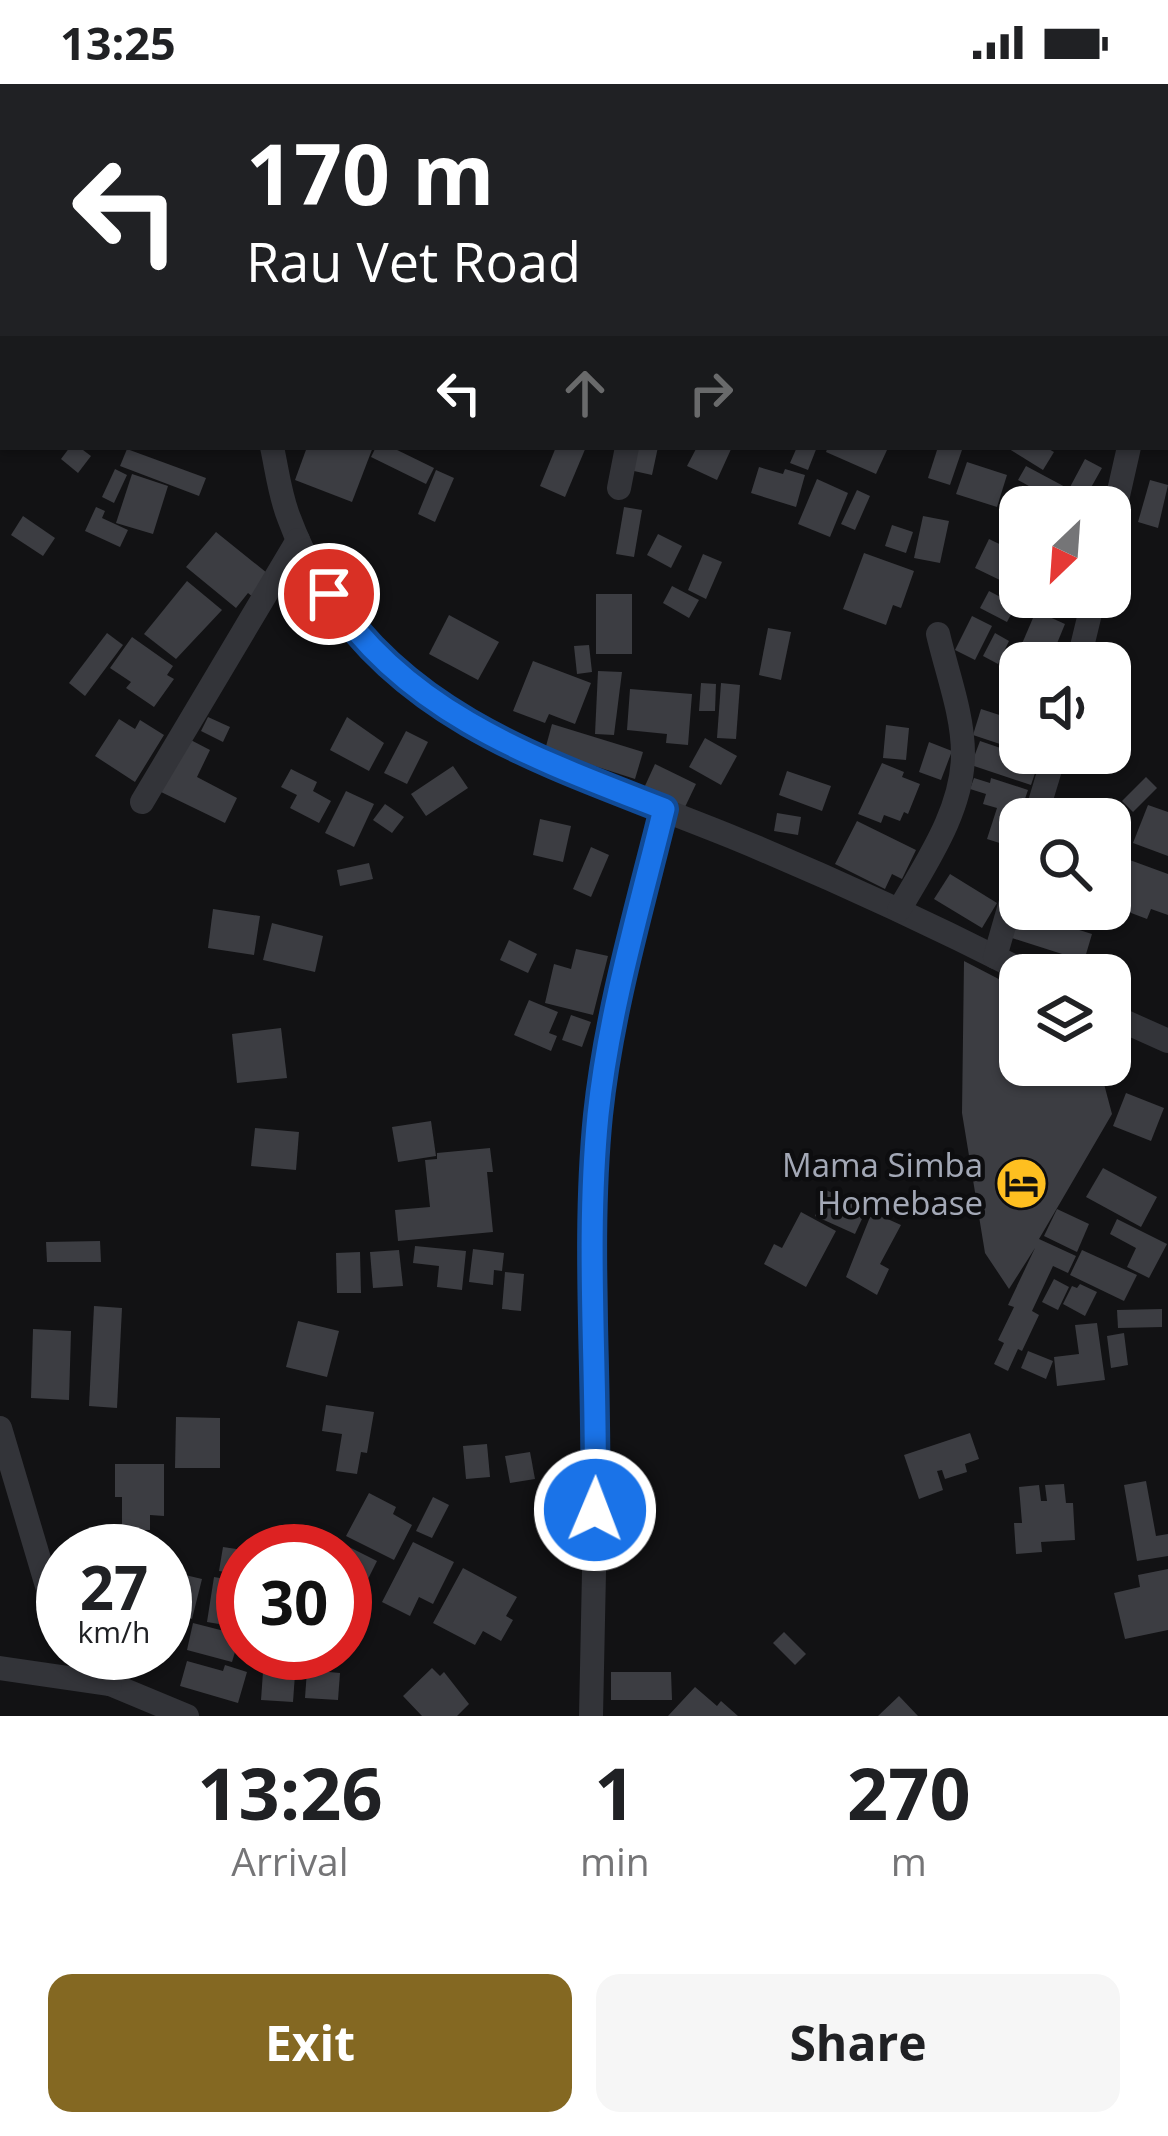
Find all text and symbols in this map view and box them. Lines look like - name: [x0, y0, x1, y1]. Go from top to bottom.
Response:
- text: 13:25: [60, 12, 176, 73]
- text: 170 m: [246, 115, 494, 230]
- icon: left: [48, 132, 204, 288]
- text: Rau Vet Road: [246, 224, 581, 298]
- icon: left: [426, 360, 492, 426]
- icon: ahead: [552, 360, 618, 426]
- icon: right: [678, 360, 744, 426]
- north arrow: [999, 486, 1131, 618]
- map controls: [999, 486, 1131, 1086]
- pin: [278, 543, 380, 645]
- icon: arrive: [296, 561, 362, 627]
- button: sound: [999, 642, 1131, 774]
- button: search: [999, 798, 1131, 930]
- button: layers: [999, 954, 1131, 1086]
- place label: Mama Simba Homebase: [782, 1142, 983, 1225]
- hotel icon: Mama Simba Homebase: [994, 1155, 1050, 1211]
- position arrow: [532, 1447, 658, 1573]
- speed limit sign: 30: [216, 1524, 372, 1680]
- text: 27: [80, 1546, 148, 1628]
- text: km/h: [78, 1611, 150, 1652]
- text: 13:26: [197, 1743, 383, 1841]
- text: 1: [594, 1743, 635, 1841]
- text: 270: [847, 1743, 971, 1841]
- text: Arrival: [231, 1834, 349, 1887]
- text: min: [580, 1834, 650, 1887]
- text: m: [891, 1834, 927, 1887]
- button: Exit: [48, 1974, 572, 2112]
- button: Share: [596, 1974, 1120, 2112]

